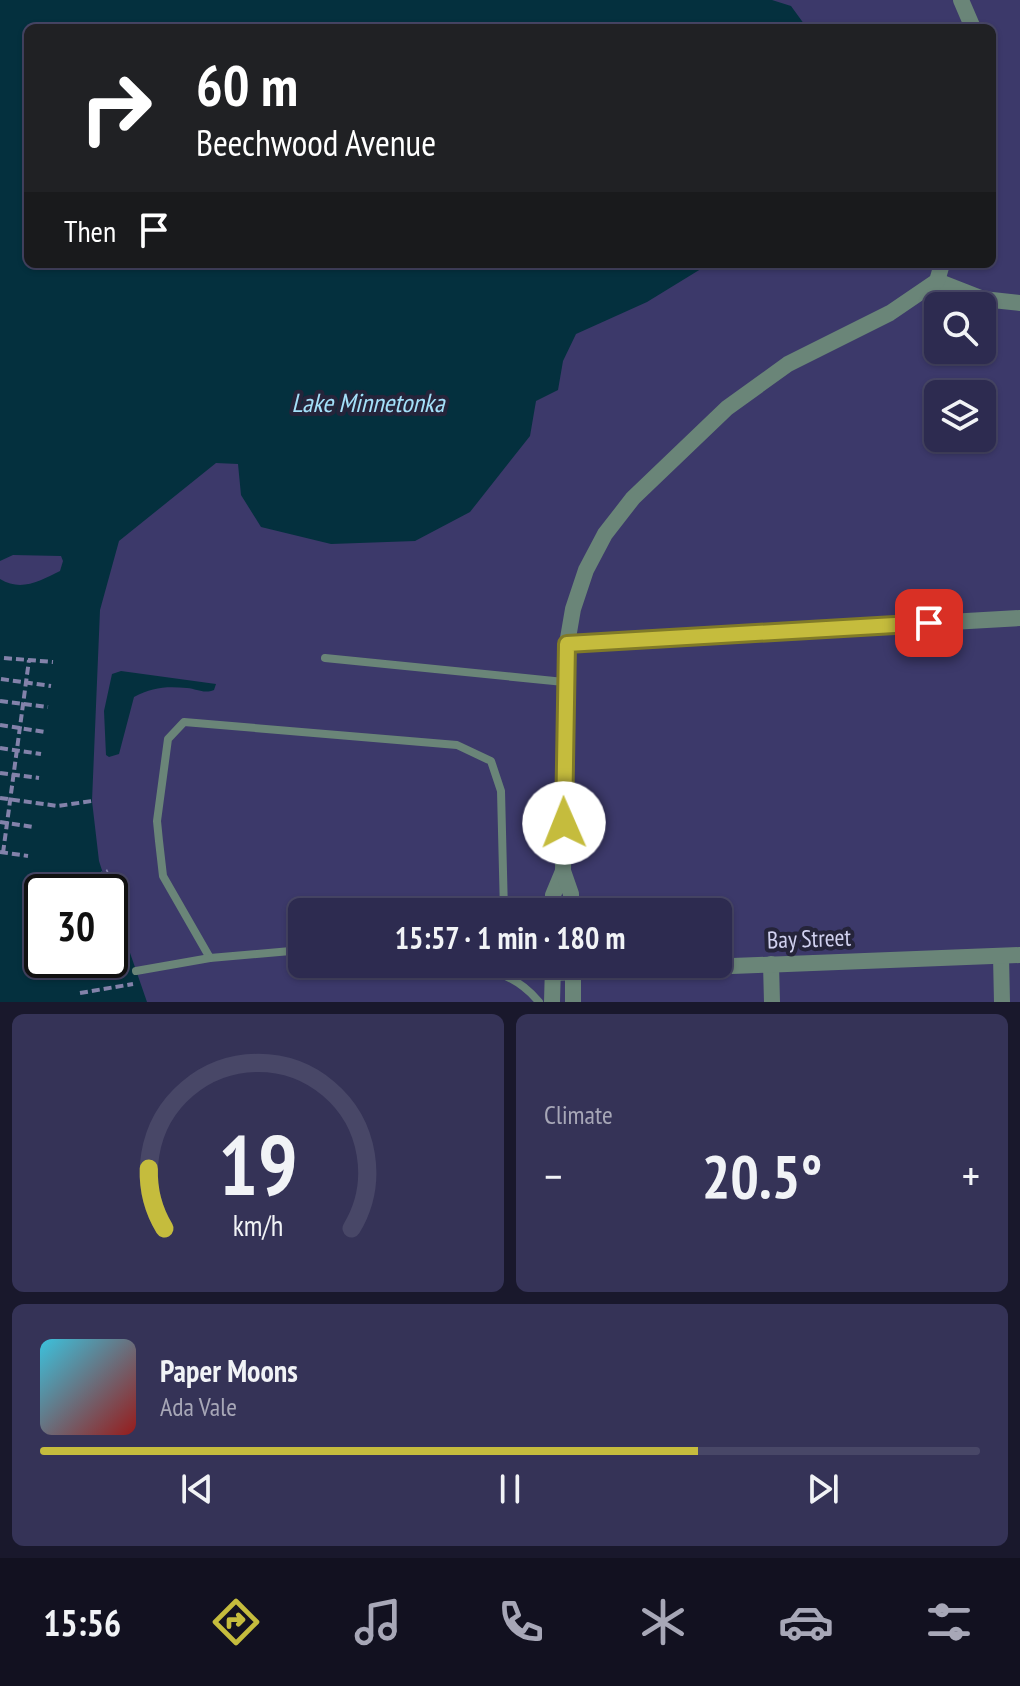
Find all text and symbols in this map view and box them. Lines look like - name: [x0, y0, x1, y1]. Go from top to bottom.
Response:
- text: 60 m: [196, 49, 298, 121]
- icon: right: [64, 56, 168, 160]
- text: Beechwood Avenue: [196, 119, 436, 166]
- icon: arrive: [132, 208, 176, 252]
- text: Then: [64, 211, 116, 250]
- map controls: [924, 292, 996, 452]
- button: search: [924, 292, 996, 364]
- button: layers: [924, 380, 996, 452]
- water label: Lake Minnetonka: [292, 386, 446, 419]
- pin: [895, 589, 963, 657]
- icon: arrive: [907, 601, 951, 645]
- position arrow: [522, 781, 606, 865]
- speed limit sign: 30: [24, 874, 128, 978]
- text: 15:57 · 1 min · 180 m: [395, 918, 625, 957]
- street label: Bay Street: [766, 922, 852, 955]
- text: Climate: [544, 1098, 613, 1131]
- text: 19: [218, 1110, 298, 1218]
- text: 20.5°: [702, 1137, 822, 1215]
- text: −: [544, 1147, 562, 1204]
- text: +: [962, 1147, 980, 1204]
- text: km/h: [233, 1207, 283, 1244]
- text: Paper Moons: [160, 1351, 298, 1390]
- text: Ada Vale: [160, 1390, 237, 1423]
- icon: previous: [175, 1467, 219, 1511]
- icon: pause: [488, 1467, 532, 1511]
- icon: next: [801, 1467, 845, 1511]
- icon: directions: [208, 1594, 264, 1650]
- icon: music: [350, 1594, 406, 1650]
- icon: phone: [493, 1594, 549, 1650]
- icon: climate: [635, 1594, 691, 1650]
- icon: car: [778, 1594, 834, 1650]
- icon: filters: [921, 1594, 977, 1650]
- text: 15:56: [43, 1599, 121, 1646]

